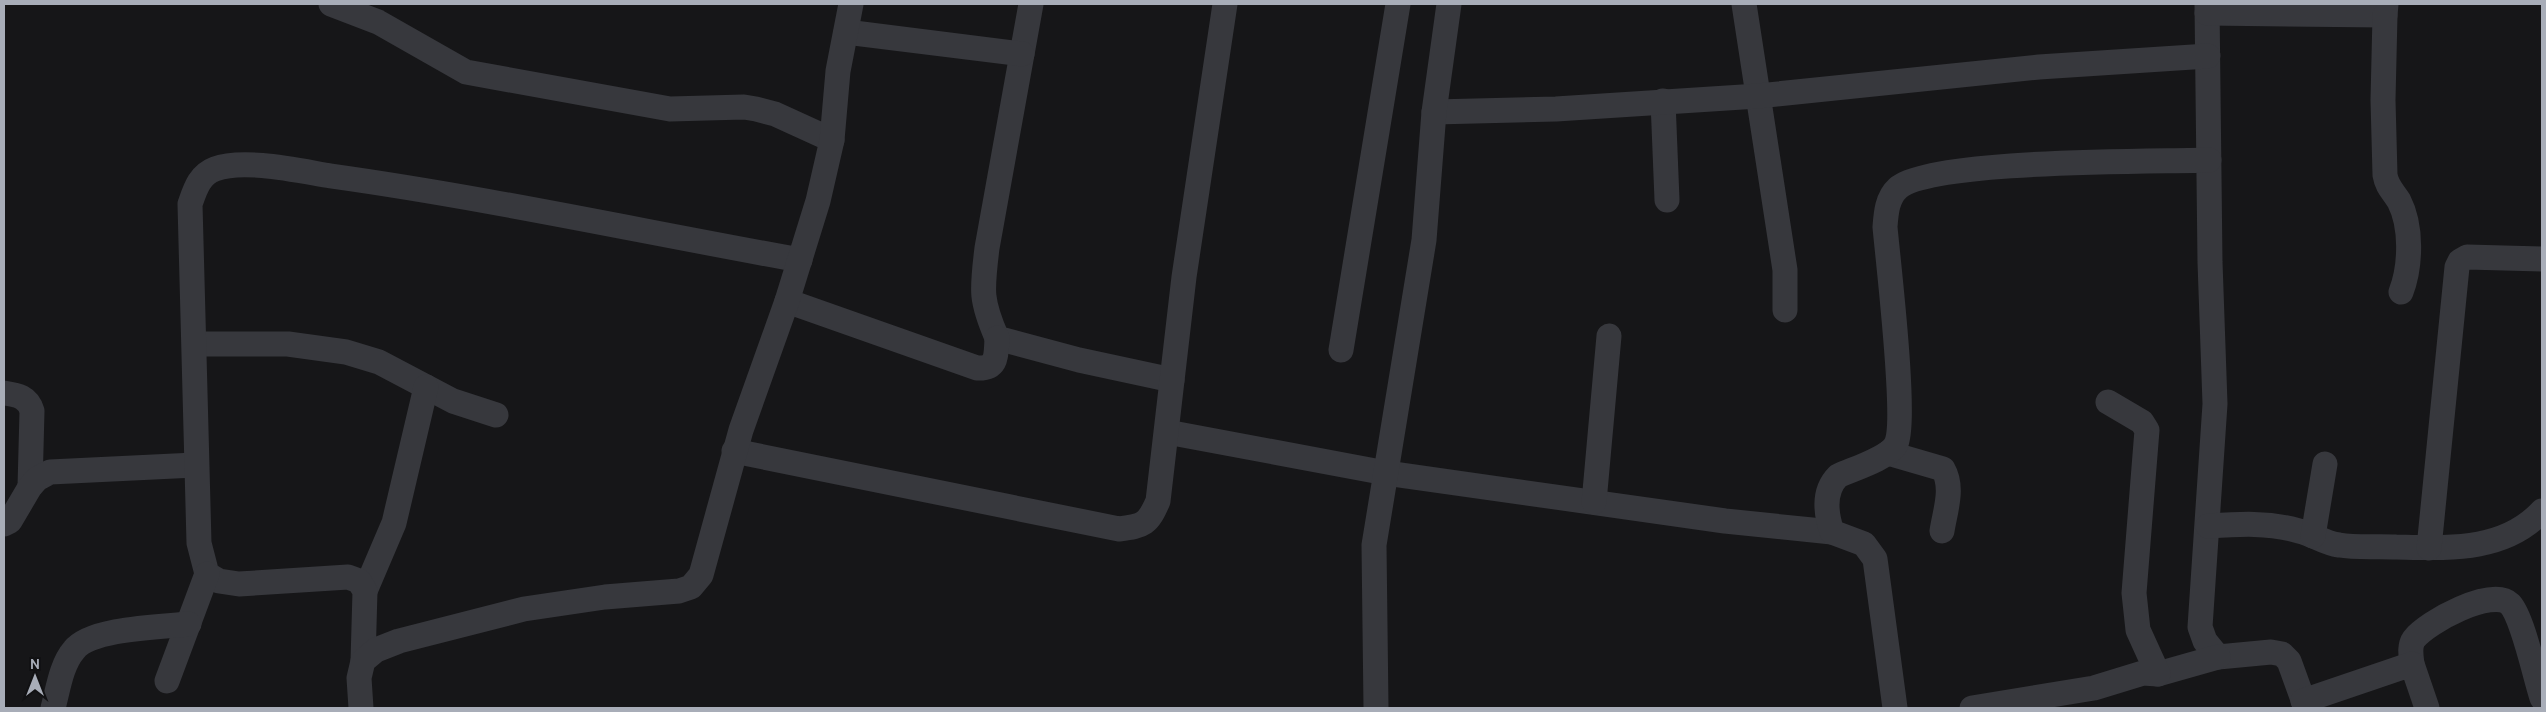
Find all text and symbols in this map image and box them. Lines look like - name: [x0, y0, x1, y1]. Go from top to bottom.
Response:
- north arrow: [10, 652, 60, 702]
- text: N: [30, 655, 40, 673]

